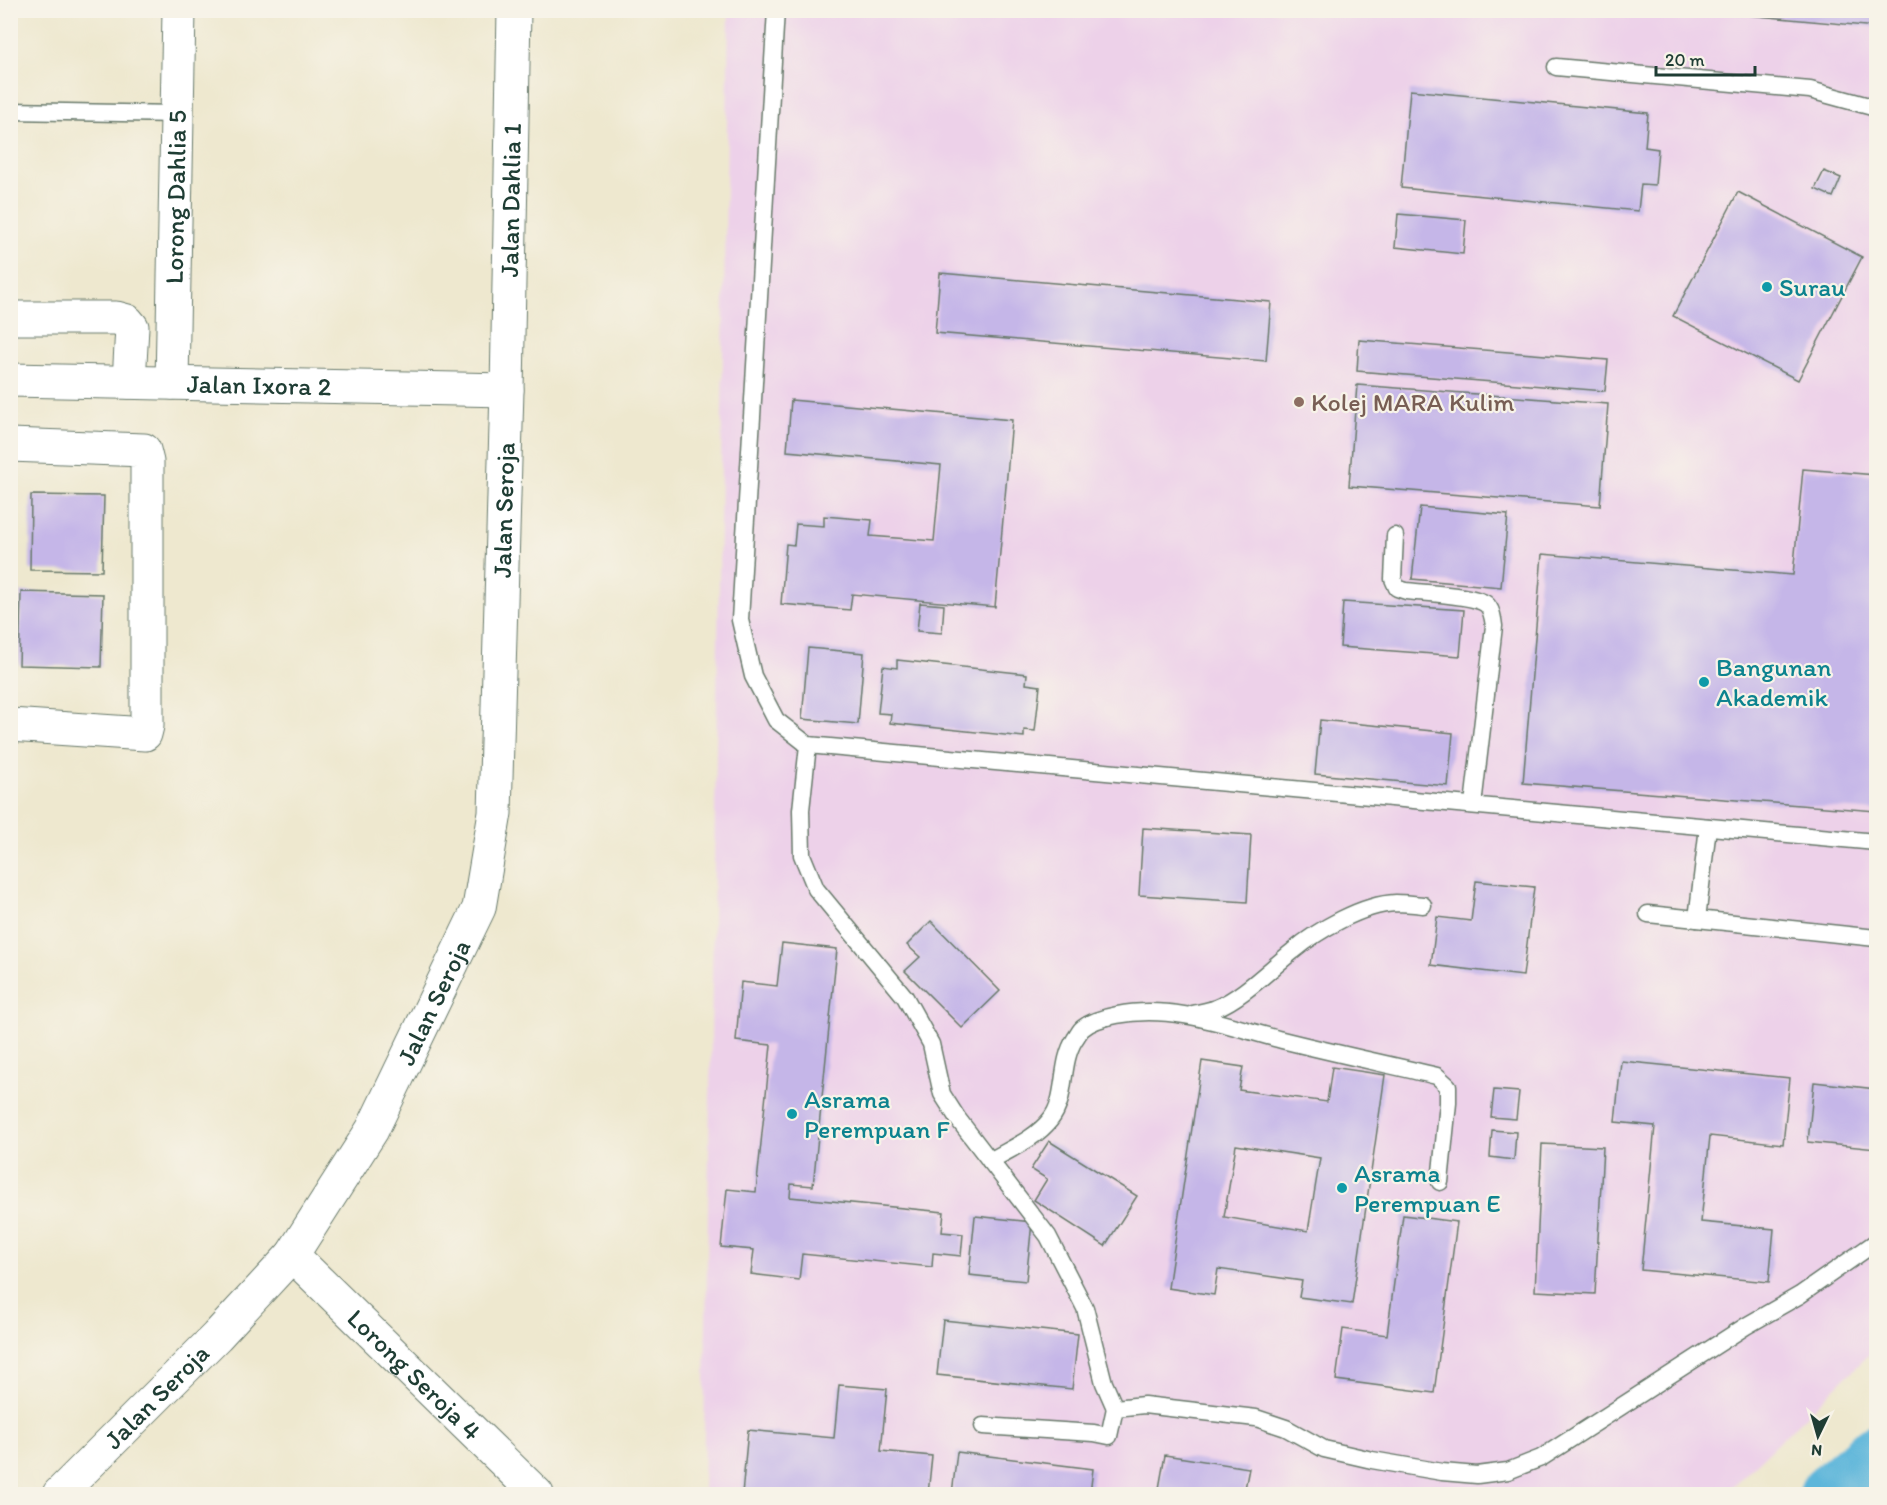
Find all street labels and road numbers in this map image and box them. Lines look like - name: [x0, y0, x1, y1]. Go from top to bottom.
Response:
- street label: Lorong Dahlia 5: [158, 110, 193, 284]
- street label: Jalan Dahlia 1: [493, 123, 528, 278]
- street label: Jalan Ixora 2: [186, 368, 332, 402]
- street label: Jalan Seroja: [486, 442, 522, 578]
- street label: Jalan Seroja: [390, 934, 477, 1070]
- street label: Lorong Seroja 4: [341, 1302, 488, 1447]
- street label: Jalan Seroja: [97, 1337, 216, 1456]

